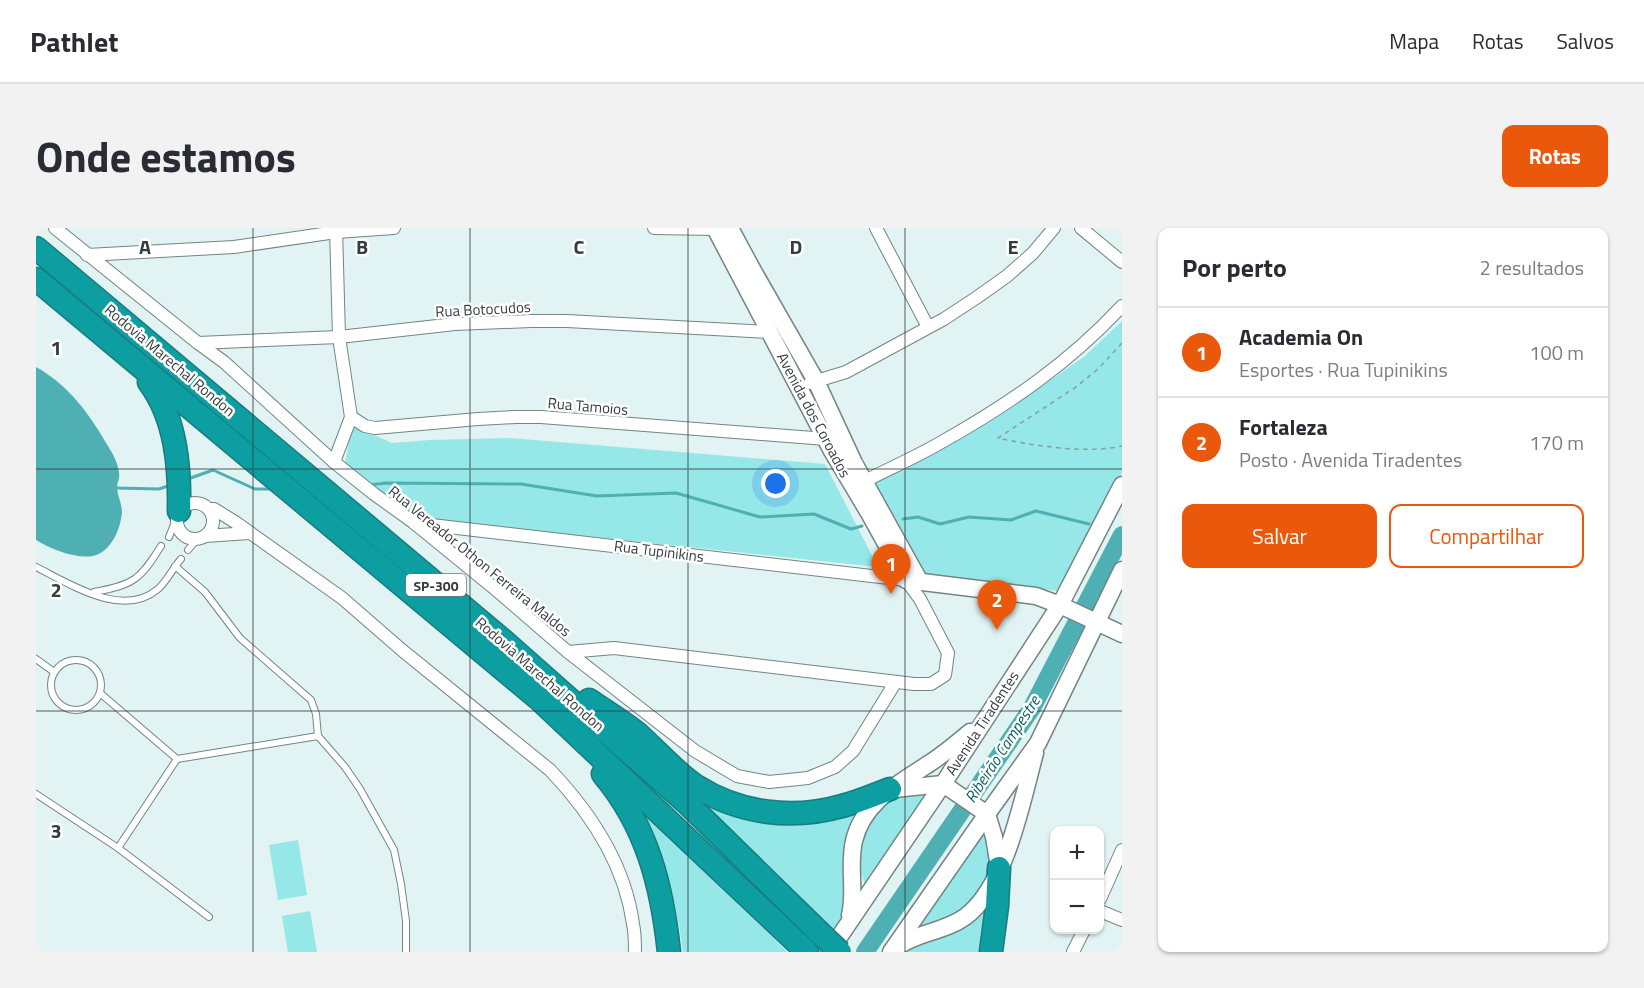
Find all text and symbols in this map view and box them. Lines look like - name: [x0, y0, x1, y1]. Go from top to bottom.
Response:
- text: Pathlet: [30, 20, 118, 63]
- text: Mapa: [1389, 25, 1439, 57]
- text: Rotas: [1472, 25, 1523, 57]
- text: Salvos: [1556, 25, 1614, 57]
- text: Onde estamos: [36, 124, 296, 188]
- button: Rotas: [1502, 125, 1608, 187]
- text: A: [139, 231, 151, 262]
- text: B: [356, 231, 368, 262]
- text: C: [574, 231, 585, 262]
- text: D: [790, 231, 802, 262]
- text: E: [1007, 231, 1019, 262]
- text: Por perto: [1182, 248, 1287, 287]
- text: 2 resultados: [1480, 252, 1584, 283]
- street label: Rua Botocudos: [435, 295, 531, 323]
- street label: Rodovia Marechal Rondon: [100, 298, 240, 422]
- text: Academia On: [1239, 320, 1363, 354]
- text: 1: [50, 332, 62, 363]
- text: 1: [1196, 337, 1207, 368]
- text: 100 m: [1529, 337, 1584, 368]
- street label: Avenida dos Coroados: [771, 348, 857, 482]
- text: Esportes · Rua Tupinikins: [1239, 354, 1448, 385]
- street label: Rua Tamoios: [547, 391, 629, 421]
- text: Fortaleza: [1239, 410, 1328, 444]
- text: 2: [1196, 427, 1207, 458]
- text: 170 m: [1529, 427, 1584, 458]
- text: Posto · Avenida Tiradentes: [1239, 444, 1462, 475]
- your location: [761, 469, 790, 498]
- street label: Rua Vereador Othon Ferreira Maldos: [384, 480, 576, 642]
- button: Salvar: [1182, 504, 1377, 568]
- button: Compartilhar: [1389, 504, 1584, 568]
- street label: Rua Tupinikins: [613, 534, 705, 568]
- pin: 1: [872, 544, 910, 594]
- text: 2: [50, 574, 62, 605]
- road number: SP-300: [406, 574, 466, 596]
- pin: 2: [978, 580, 1016, 630]
- street label: Rodovia Marechal Rondon: [470, 611, 610, 737]
- street label: Avenida Tiradentes: [940, 666, 1025, 780]
- water label: Ribeirão Campestre: [958, 689, 1046, 807]
- text: 3: [50, 815, 62, 846]
- map controls: [1050, 826, 1104, 934]
- button: +: [1050, 826, 1104, 880]
- button: −: [1050, 880, 1104, 934]

